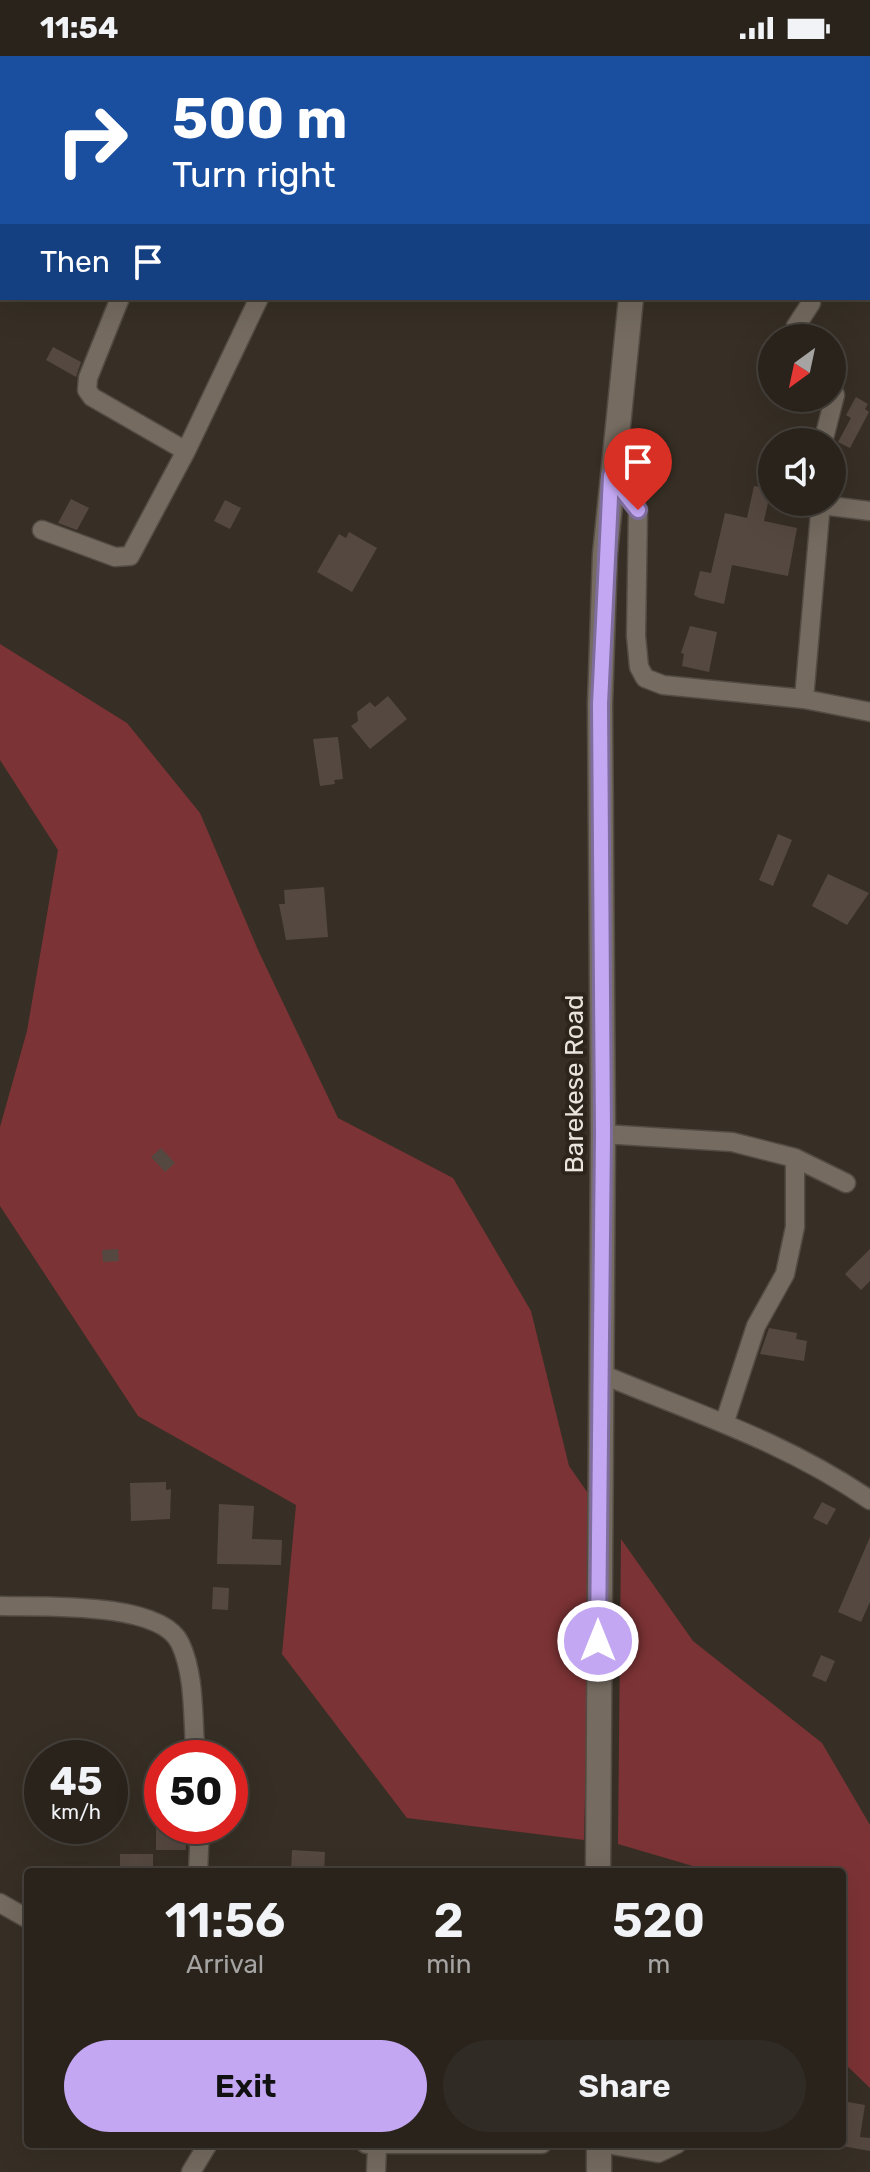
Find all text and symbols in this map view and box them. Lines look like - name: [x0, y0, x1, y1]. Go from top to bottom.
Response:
- text: 11:54: [40, 10, 118, 46]
- text: 500 m: [172, 86, 348, 152]
- icon: right: [40, 88, 144, 192]
- text: Turn right: [172, 153, 336, 196]
- icon: arrive: [126, 240, 170, 284]
- text: Then: [40, 244, 110, 280]
- north arrow: [758, 324, 846, 412]
- map controls: [758, 324, 846, 516]
- pin: [604, 428, 672, 510]
- button: sound: [758, 428, 846, 516]
- icon: arrive: [616, 440, 660, 484]
- street label: Barekese Road: [559, 994, 590, 1174]
- position arrow: [556, 1599, 640, 1683]
- speed limit sign: 50: [144, 1740, 248, 1844]
- text: 45: [49, 1758, 103, 1805]
- text: km/h: [51, 1800, 101, 1824]
- text: 11:56: [165, 1892, 285, 1949]
- text: 2: [434, 1892, 464, 1949]
- text: 520: [612, 1892, 705, 1949]
- text: Arrival: [186, 1949, 264, 1980]
- text: min: [426, 1949, 471, 1980]
- text: m: [647, 1949, 670, 1980]
- button: Exit: [64, 2040, 427, 2132]
- button: Share: [443, 2040, 806, 2132]

